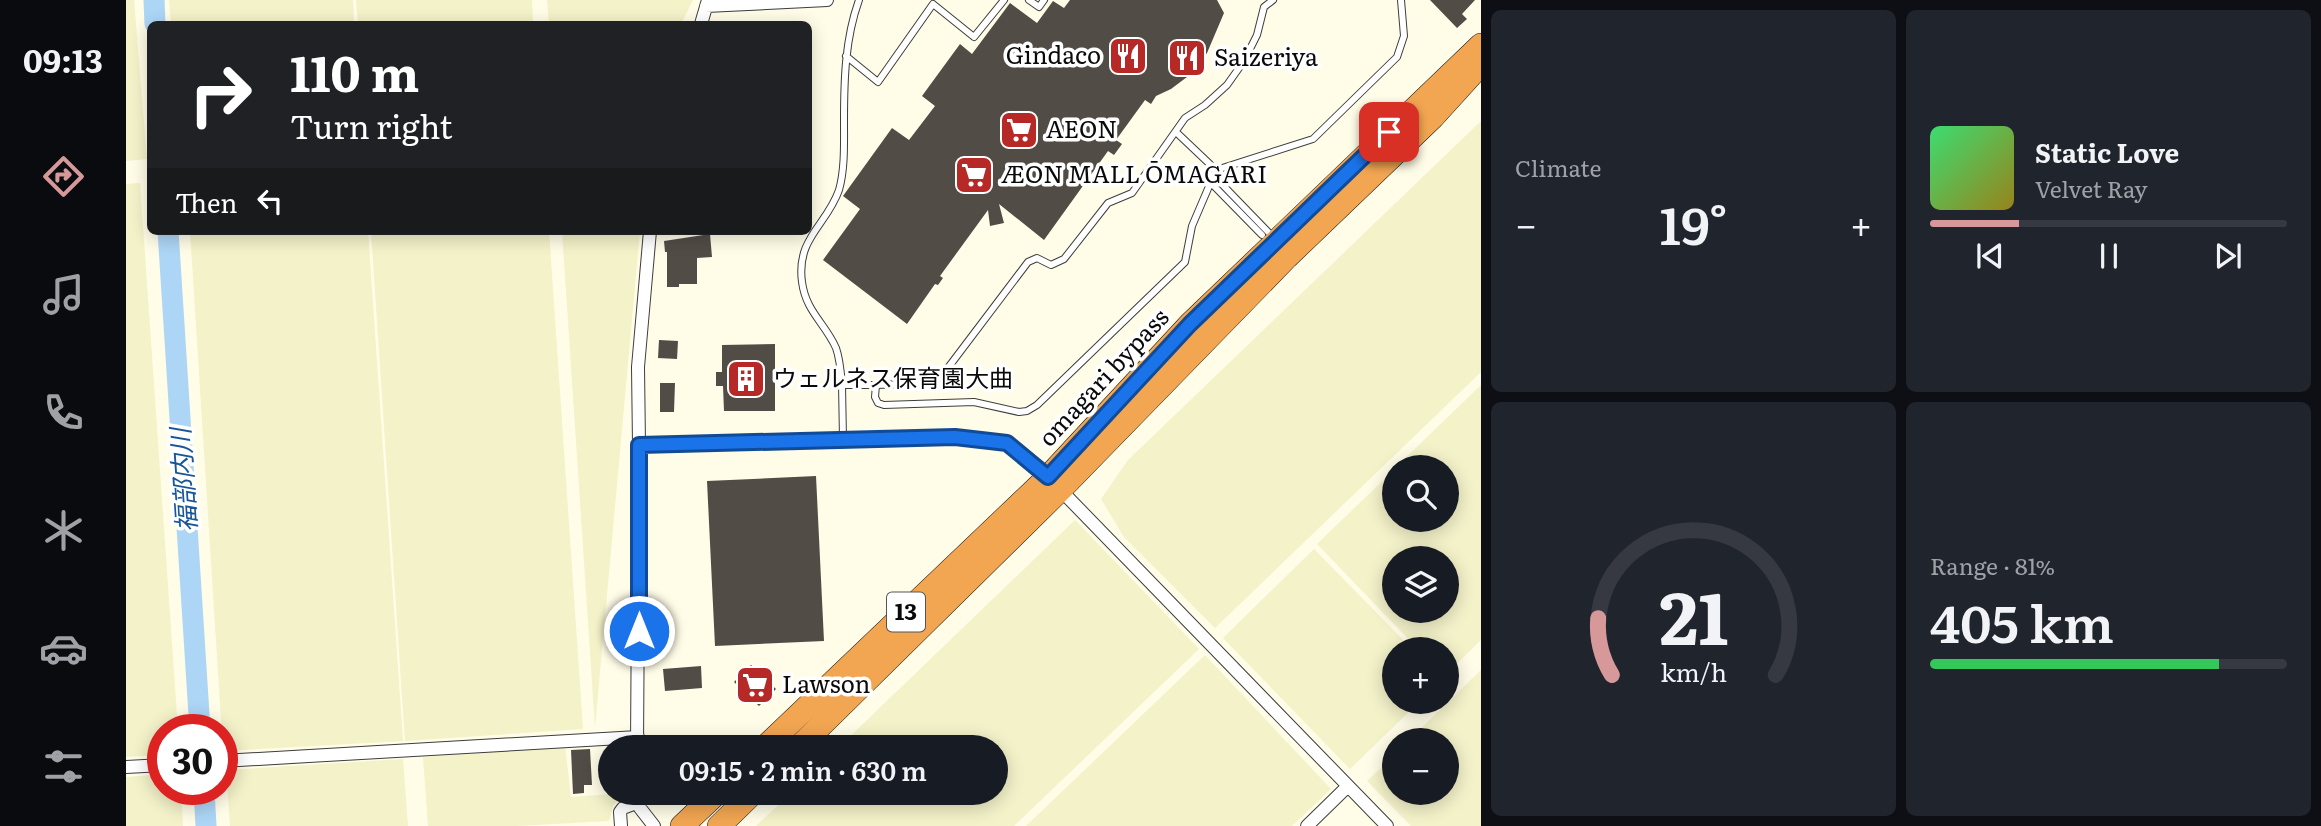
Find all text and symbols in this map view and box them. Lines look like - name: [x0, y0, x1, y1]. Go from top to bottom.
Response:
- text: 110 m: [290, 34, 419, 107]
- text: 09:13: [23, 35, 103, 83]
- restaurant icon: Gindaco: [1107, 35, 1149, 77]
- place label: Gindaco: [1006, 36, 1101, 71]
- restaurant icon: Saizeriya: [1166, 37, 1208, 79]
- place label: Saizeriya: [1214, 38, 1318, 73]
- icon: right: [175, 49, 266, 140]
- text: Turn right: [290, 101, 452, 149]
- pin: [1359, 102, 1419, 162]
- supermarket icon: AEON: [998, 109, 1040, 151]
- place label: AEON: [1046, 110, 1117, 145]
- icon: arrive: [1370, 113, 1408, 151]
- text: Static Love: [2035, 132, 2179, 171]
- text: Climate: [1515, 150, 1601, 184]
- icon: directions: [39, 152, 88, 201]
- supermarket icon: ÆON MALL ŌMAGARI: [953, 154, 995, 196]
- place label: ÆON MALL ŌMAGARI: [1001, 155, 1267, 190]
- text: Velvet Ray: [2035, 171, 2147, 205]
- text: Then: [175, 182, 237, 221]
- icon: left: [251, 182, 289, 220]
- text: 19°: [1660, 184, 1727, 261]
- text: −: [1515, 194, 1537, 251]
- text: +: [1850, 194, 1872, 251]
- icon: previous: [1971, 237, 2009, 275]
- icon: pause: [2090, 237, 2128, 275]
- icon: next: [2209, 237, 2247, 275]
- icon: music: [39, 270, 88, 319]
- street label: omagari bypass: [1029, 299, 1176, 453]
- building icon: ウェルネス保育園大曲: [725, 358, 767, 400]
- place label: ウェルネス保育園大曲: [773, 359, 1013, 394]
- icon: phone: [39, 388, 88, 437]
- water label: 福部内川: [158, 424, 205, 533]
- map controls: [1382, 455, 1459, 805]
- button: search: [1382, 455, 1459, 532]
- icon: climate: [39, 506, 88, 555]
- button: layers: [1382, 546, 1459, 623]
- text: Range · 81%: [1930, 548, 2055, 582]
- text: 21: [1659, 559, 1728, 667]
- text: 405 km: [1930, 582, 2114, 659]
- road number: 13: [887, 592, 925, 632]
- position arrow: [602, 594, 676, 668]
- icon: car: [39, 624, 88, 673]
- button: +: [1382, 637, 1459, 714]
- text: km/h: [1660, 653, 1727, 690]
- supermarket icon: Lawson: [734, 664, 776, 706]
- place label: Lawson: [782, 665, 871, 700]
- speed limit sign: 30: [147, 714, 238, 805]
- button: −: [1382, 728, 1459, 805]
- icon: filters: [39, 742, 88, 791]
- text: 09:15 · 2 min · 630 m: [679, 750, 927, 789]

